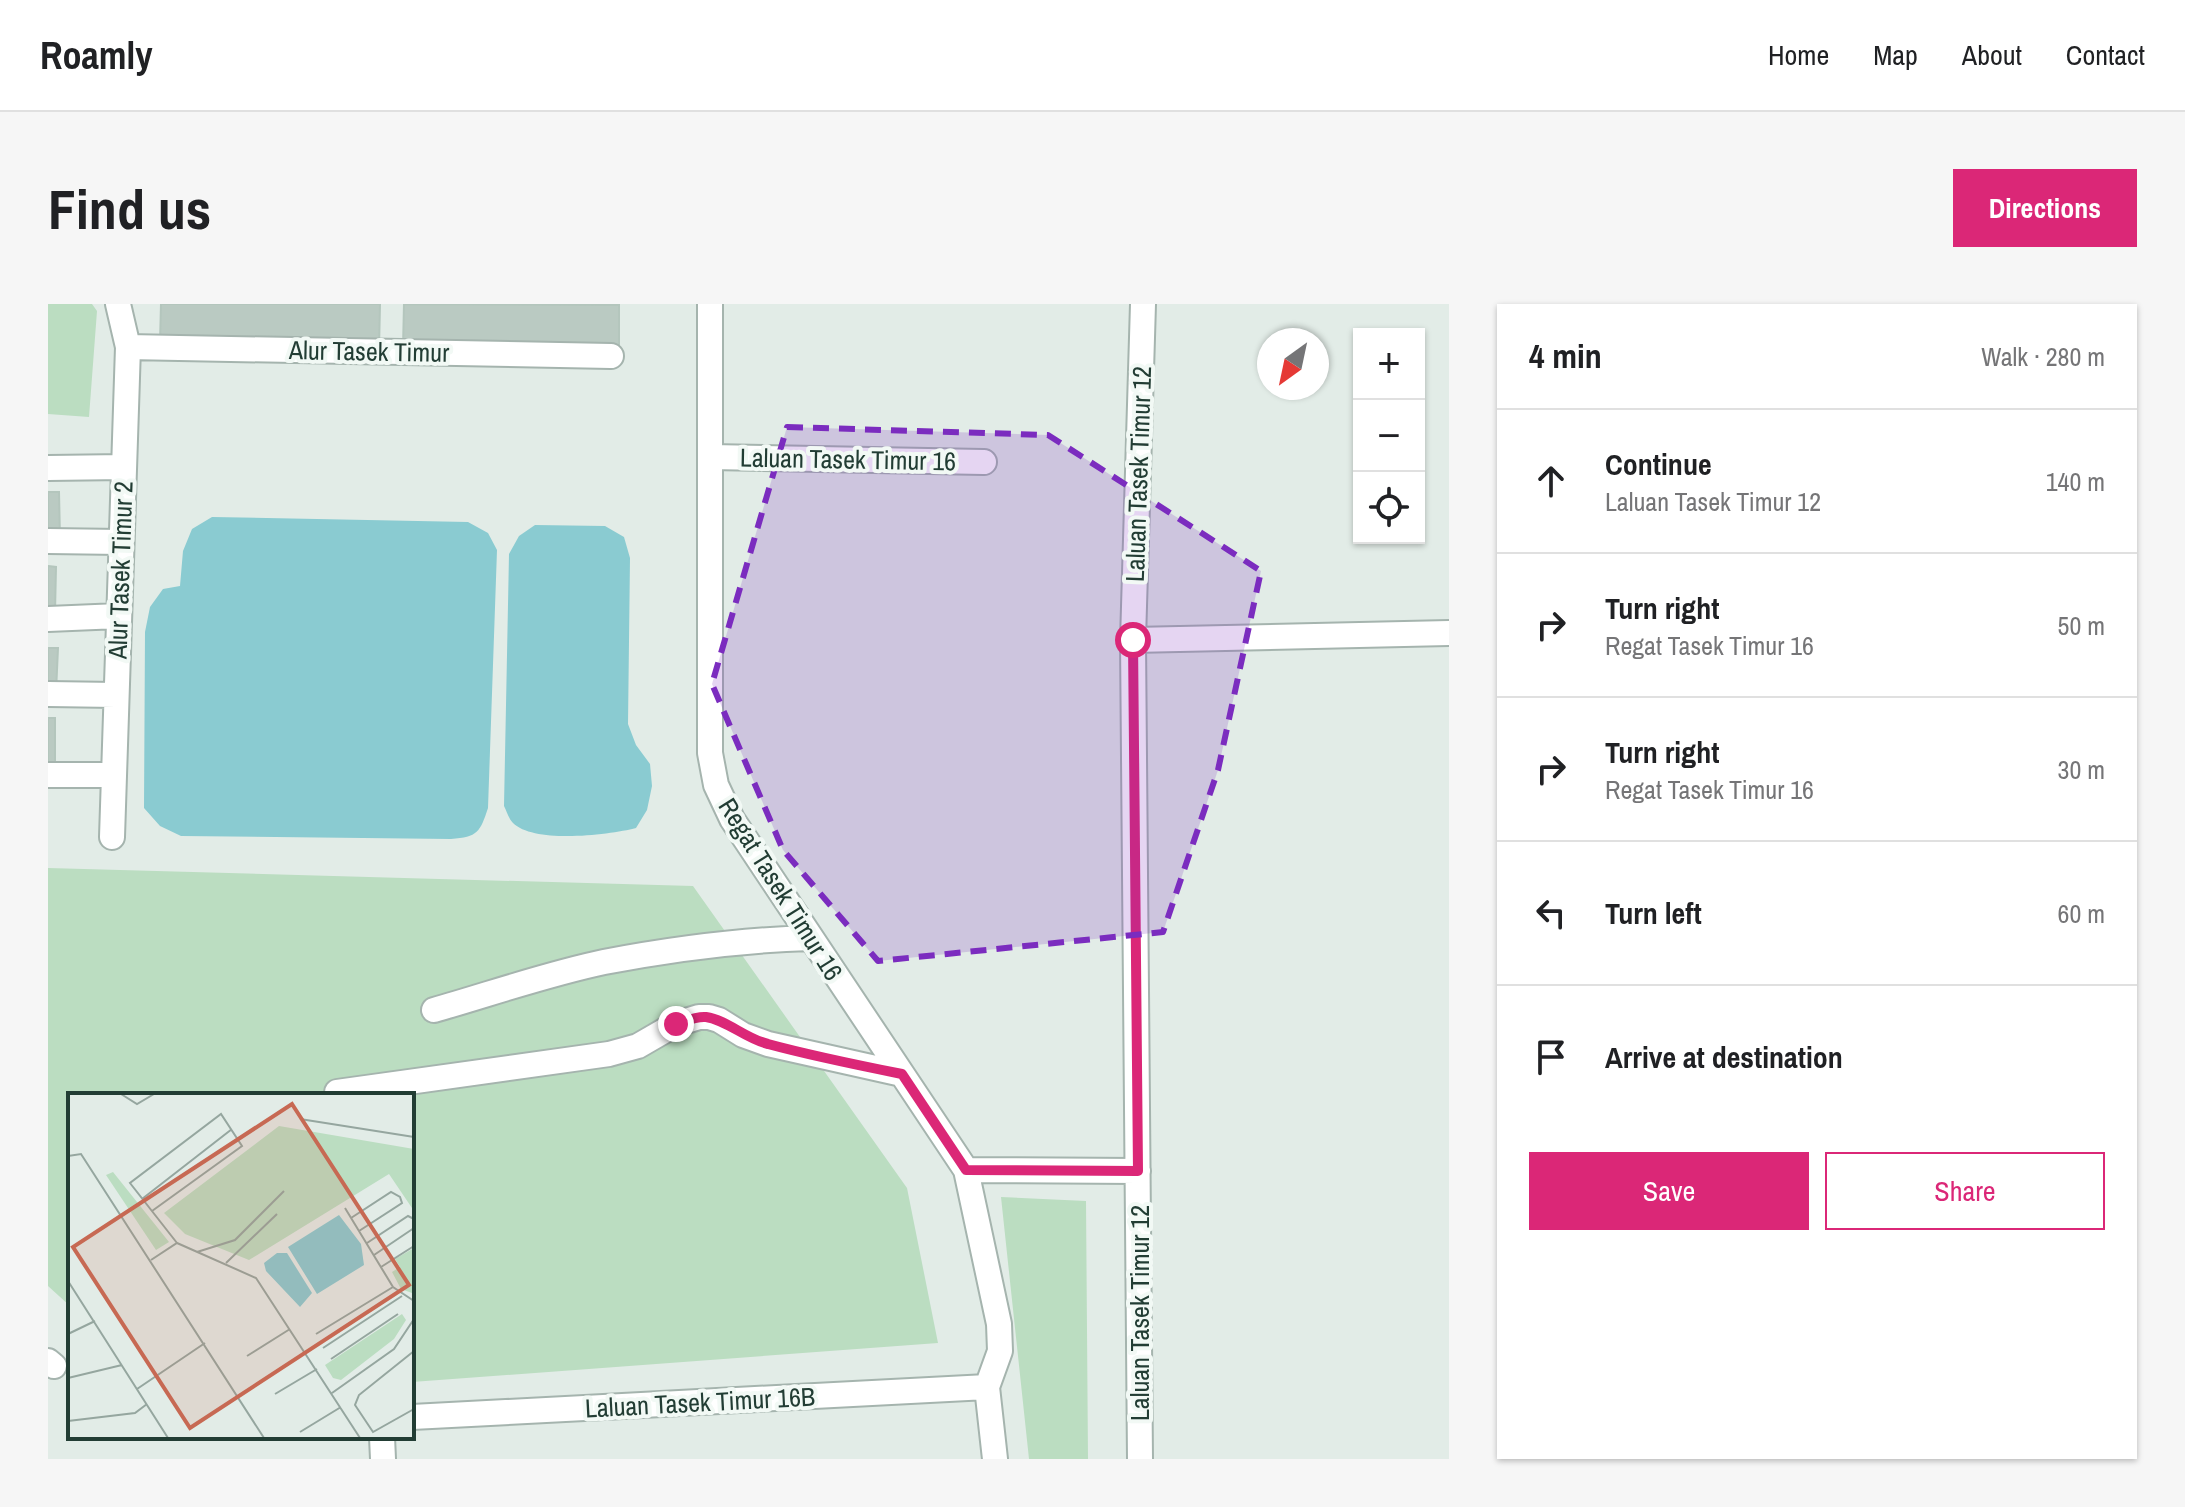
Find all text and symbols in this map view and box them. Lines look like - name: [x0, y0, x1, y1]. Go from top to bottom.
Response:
- text: Roamly: [40, 30, 153, 81]
- text: Home: [1768, 36, 1829, 74]
- text: Map: [1873, 36, 1918, 74]
- text: About: [1962, 36, 2022, 74]
- text: Contact: [2066, 36, 2145, 74]
- button: Directions: [1953, 169, 2137, 247]
- text: Find us: [48, 171, 211, 246]
- north arrow: [1257, 328, 1329, 400]
- map controls: [1353, 328, 1425, 544]
- button: +: [1353, 328, 1425, 400]
- street label: Alur Tasek Timur: [288, 332, 449, 370]
- text: 4 min: [1529, 333, 1602, 379]
- text: Walk · 280 m: [1981, 339, 2105, 374]
- street label: Laluan Tasek Timur 12: [1117, 365, 1159, 583]
- button: −: [1353, 400, 1425, 472]
- street label: Laluan Tasek Timur 16: [740, 440, 956, 478]
- text: Continue: [1605, 444, 1712, 484]
- icon: ahead: [1529, 459, 1573, 503]
- text: 140 m: [2046, 464, 2105, 499]
- button: locate: [1353, 472, 1425, 544]
- street label: Alur Tasek Timur 2: [99, 480, 141, 661]
- text: Laluan Tasek Timur 12: [1605, 484, 1821, 519]
- text: Turn right: [1605, 588, 1719, 628]
- icon: right: [1529, 603, 1573, 647]
- text: 50 m: [2058, 608, 2105, 643]
- route start: [1115, 622, 1151, 658]
- text: Regat Tasek Timur 16: [1605, 628, 1814, 663]
- text: Turn right: [1605, 732, 1719, 772]
- icon: right: [1529, 747, 1573, 791]
- text: 30 m: [2058, 752, 2105, 787]
- text: Regat Tasek Timur 16: [1605, 772, 1814, 807]
- street label: Regat Tasek Timur 16: [711, 791, 851, 987]
- icon: left: [1529, 891, 1573, 935]
- text: Turn left: [1605, 893, 1702, 933]
- text: 60 m: [2058, 896, 2105, 931]
- route end: [658, 1006, 694, 1042]
- icon: arrive: [1529, 1035, 1573, 1079]
- text: Arrive at destination: [1605, 1037, 1843, 1077]
- inset map: [68, 1093, 414, 1439]
- button: Save: [1529, 1152, 1809, 1230]
- button: Share: [1825, 1152, 2105, 1230]
- street label: Laluan Tasek Timur 12: [1122, 1205, 1157, 1421]
- street label: Laluan Tasek Timur 16B: [584, 1378, 816, 1426]

